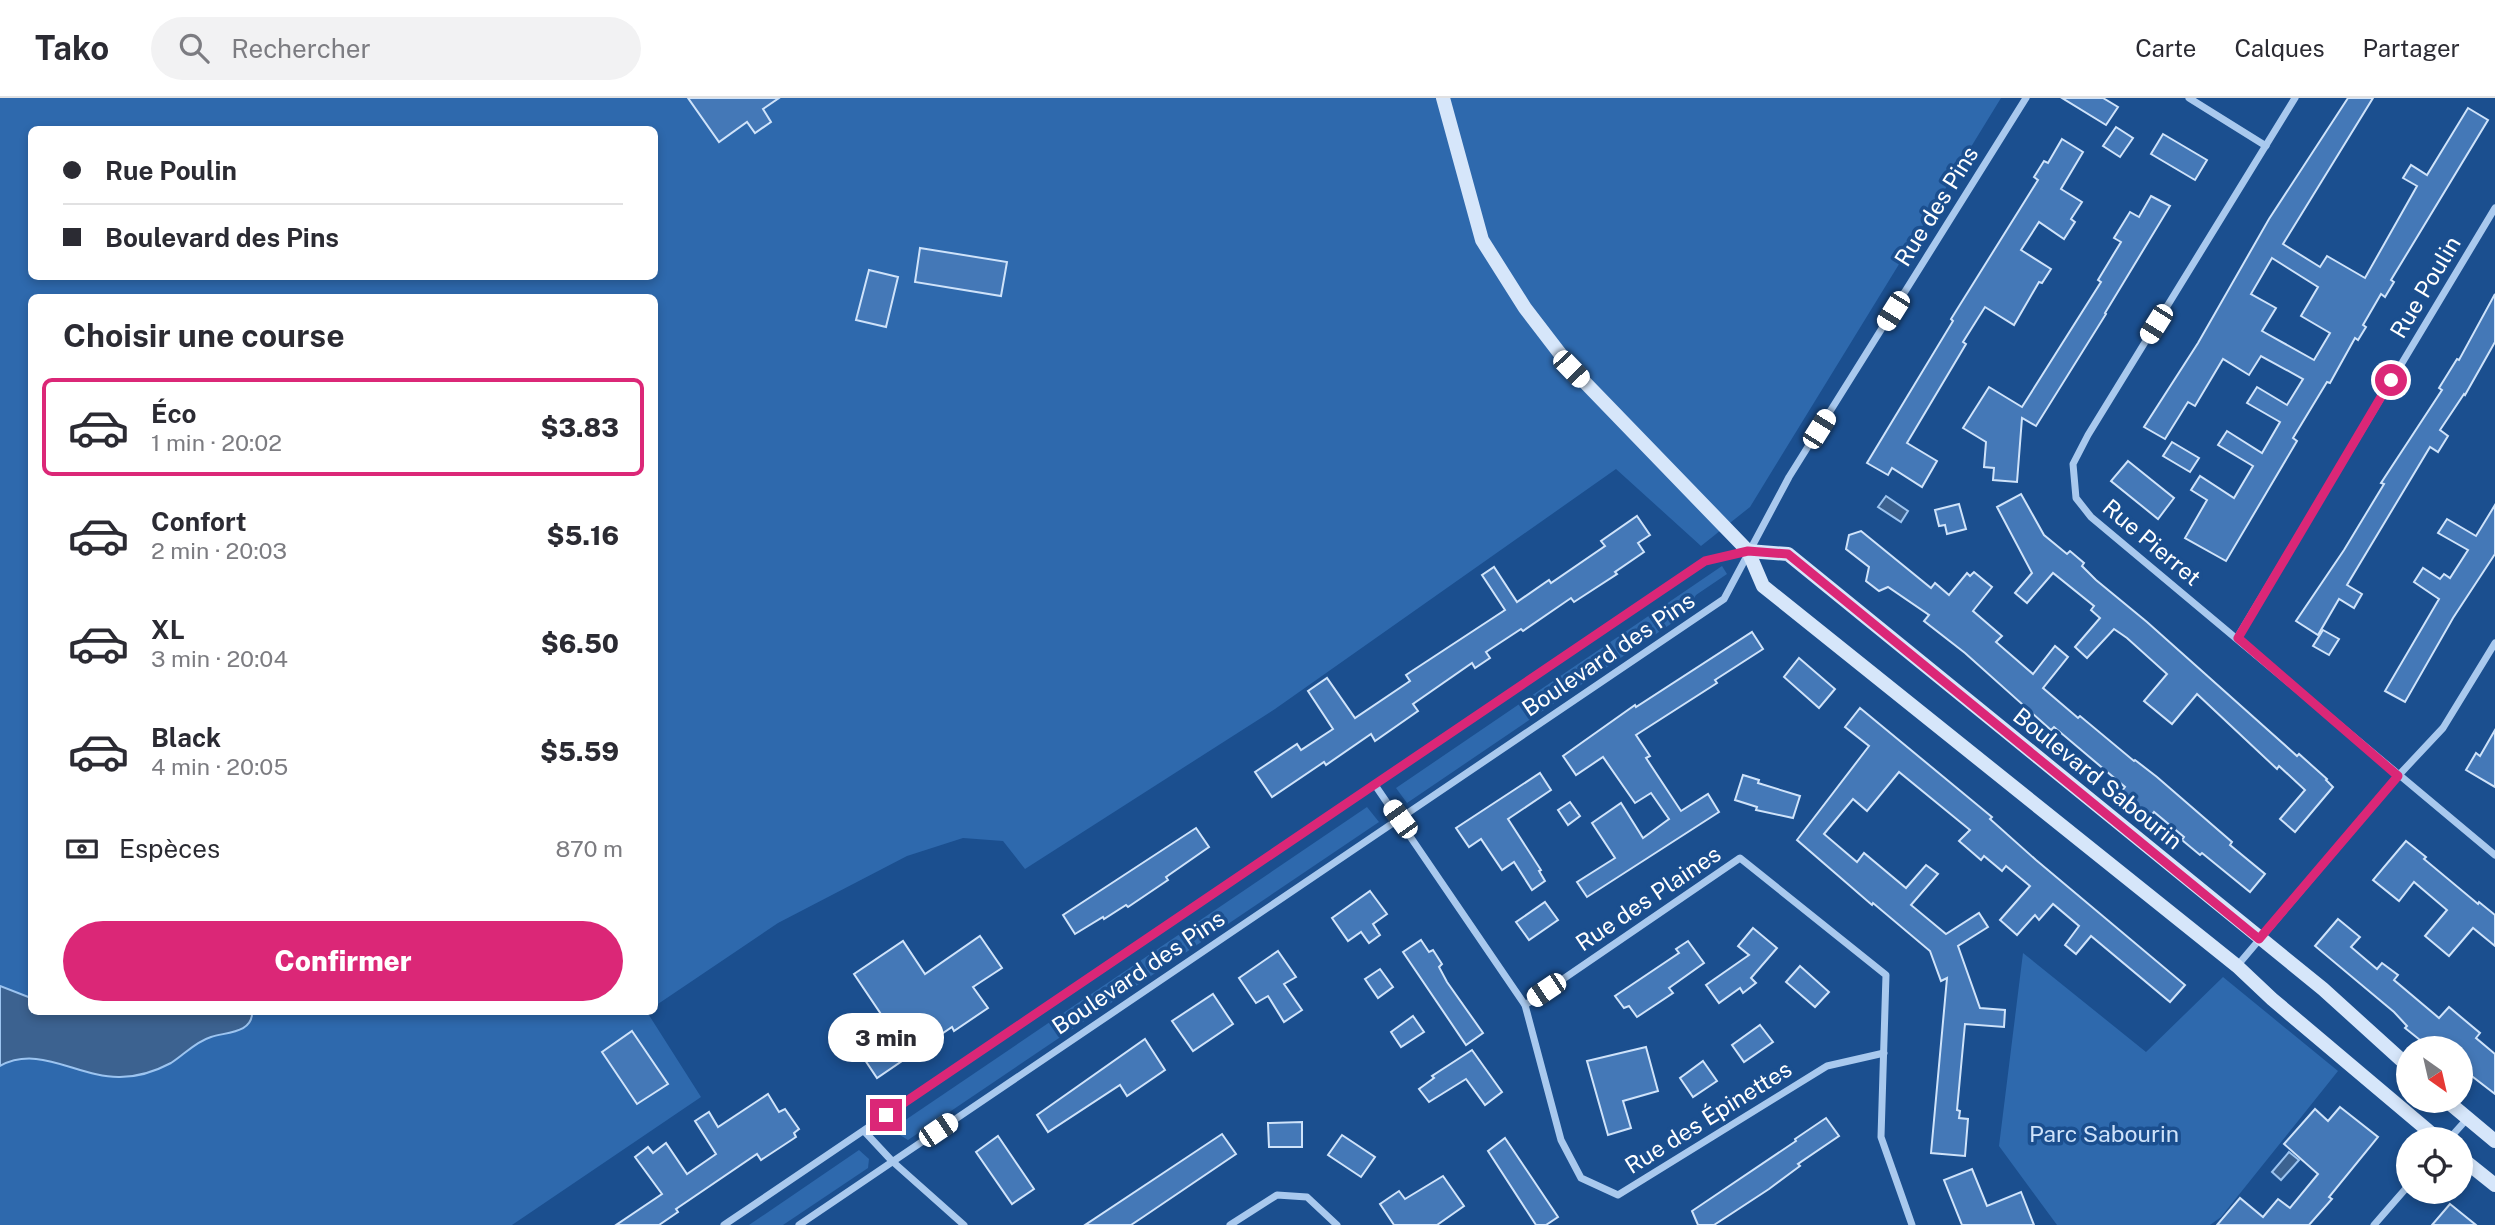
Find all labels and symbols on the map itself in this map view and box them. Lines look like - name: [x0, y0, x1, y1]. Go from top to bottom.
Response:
- street label: Rue des Pins: [1889, 141, 1983, 271]
- street label: Rue Poulin: [2384, 231, 2466, 343]
- car: [1873, 288, 1914, 334]
- car: [2136, 301, 2177, 347]
- car: [1549, 347, 1594, 391]
- route start: [2375, 364, 2407, 396]
- car: [1799, 406, 1840, 452]
- street label: Rue Pierret: [2097, 493, 2207, 591]
- street label: Boulevard des Pins: [1517, 586, 1699, 722]
- street label: Boulevard Sabourin: [2008, 702, 2188, 854]
- car: [1380, 796, 1421, 842]
- street label: Rue des Plaines: [1571, 840, 1725, 956]
- street label: Boulevard des Pins: [1047, 904, 1229, 1040]
- car: [1523, 970, 1570, 1010]
- callout: 3 min: [828, 1014, 944, 1062]
- north arrow: [2396, 1036, 2473, 1113]
- street label: Rue des Épinettes: [1620, 1055, 1796, 1179]
- route end: [870, 1099, 902, 1131]
- car: [915, 1110, 962, 1150]
- park label: Parc Sabourin: [2029, 1120, 2179, 1147]

